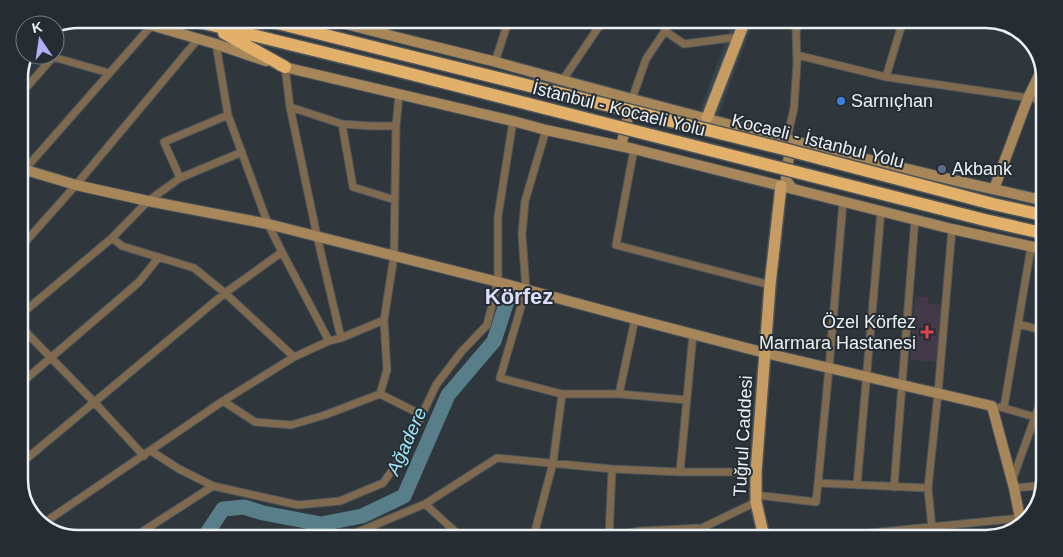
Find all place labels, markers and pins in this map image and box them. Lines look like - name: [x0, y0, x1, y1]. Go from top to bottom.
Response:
- place label: Sarnıçhan: [851, 91, 933, 111]
- marker: Sarnıçhan: [835, 95, 847, 107]
- place label: Akbank: [952, 159, 1013, 179]
- marker: Akbank: [936, 163, 948, 175]
- place label: Özel Körfez Marmara Hastanesi: [759, 312, 916, 353]
- marker: Özel Körfez Marmara Hastanesi: [920, 325, 934, 339]

